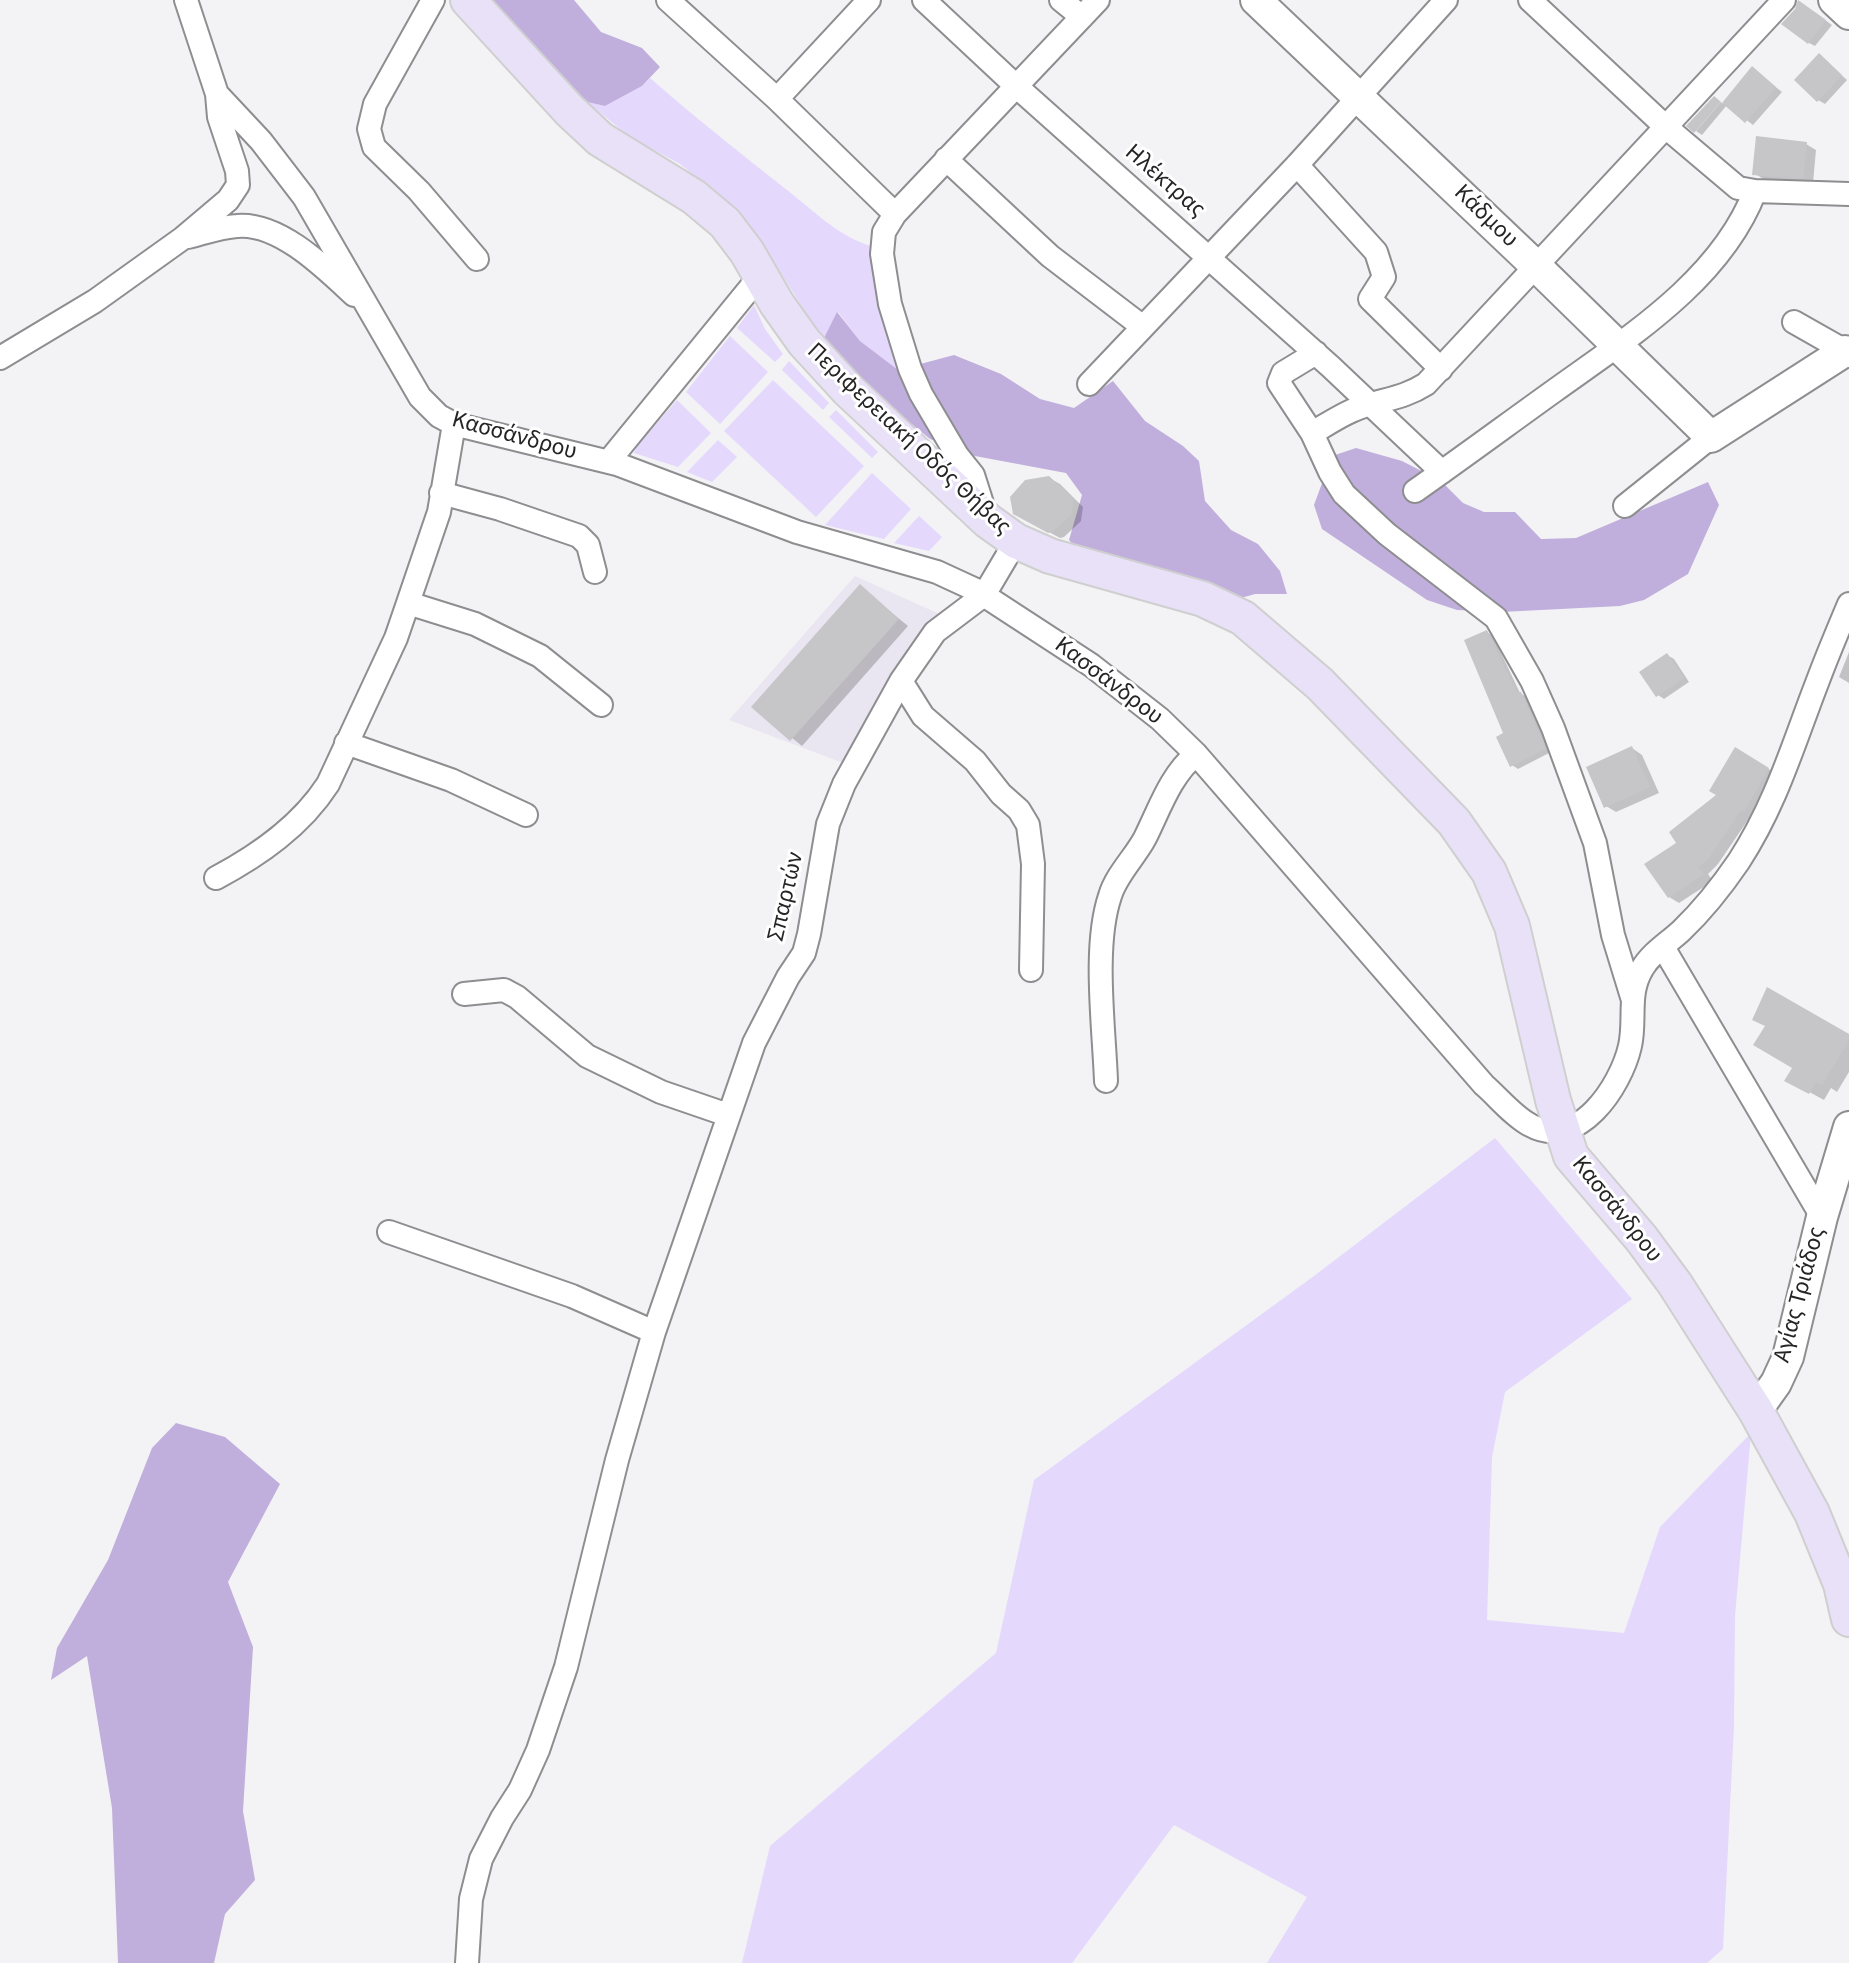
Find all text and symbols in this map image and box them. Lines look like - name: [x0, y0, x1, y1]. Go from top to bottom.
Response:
- street label: Ηλέκτρας: [1118, 139, 1210, 225]
- street label: Κάδμου: [1447, 179, 1523, 255]
- street label: Περιφερειακή Οδός Θήβας: [800, 338, 1016, 542]
- street label: Κασσάνδρου: [448, 406, 580, 468]
- street label: Κασσάνδρου: [1048, 632, 1168, 732]
- street label: Σπαρτών: [763, 850, 811, 944]
- street label: Κασσάνδρου: [1564, 1151, 1668, 1269]
- street label: Αγίας Τριάδος: [1769, 1224, 1833, 1366]

